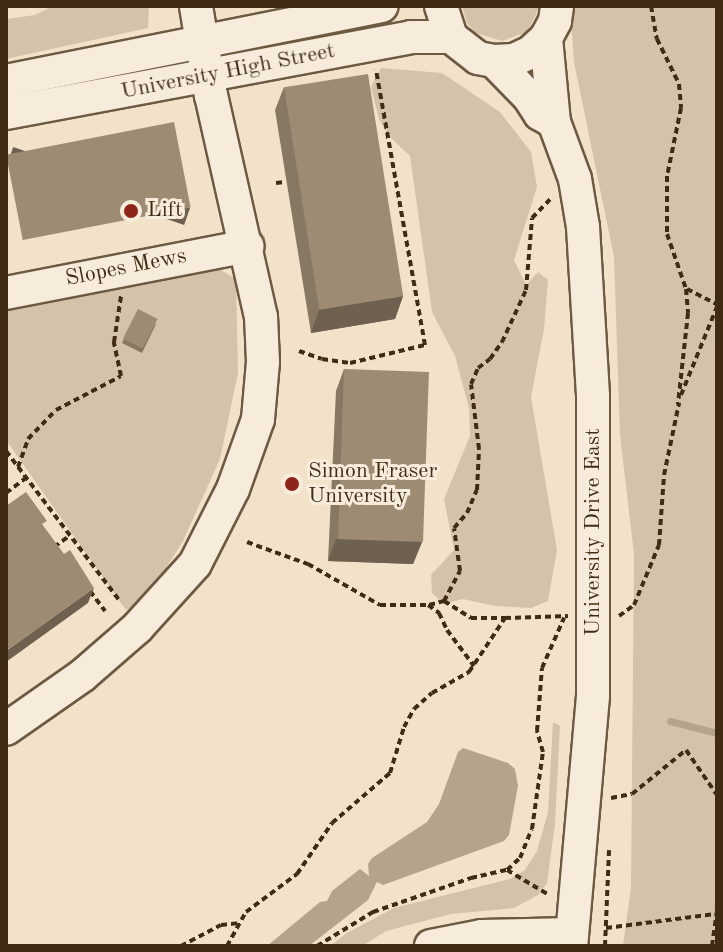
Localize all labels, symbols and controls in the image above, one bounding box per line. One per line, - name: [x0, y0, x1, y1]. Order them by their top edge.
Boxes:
- street label: University High Street: [119, 38, 337, 106]
- place label: Lift: [147, 198, 183, 224]
- marker: Lift: [122, 202, 140, 220]
- street label: Slopes Mews: [63, 243, 189, 293]
- street label: University Drive East: [581, 428, 607, 636]
- place label: Simon Fraser University: [308, 458, 437, 510]
- marker: Simon Fraser University: [283, 475, 301, 493]

